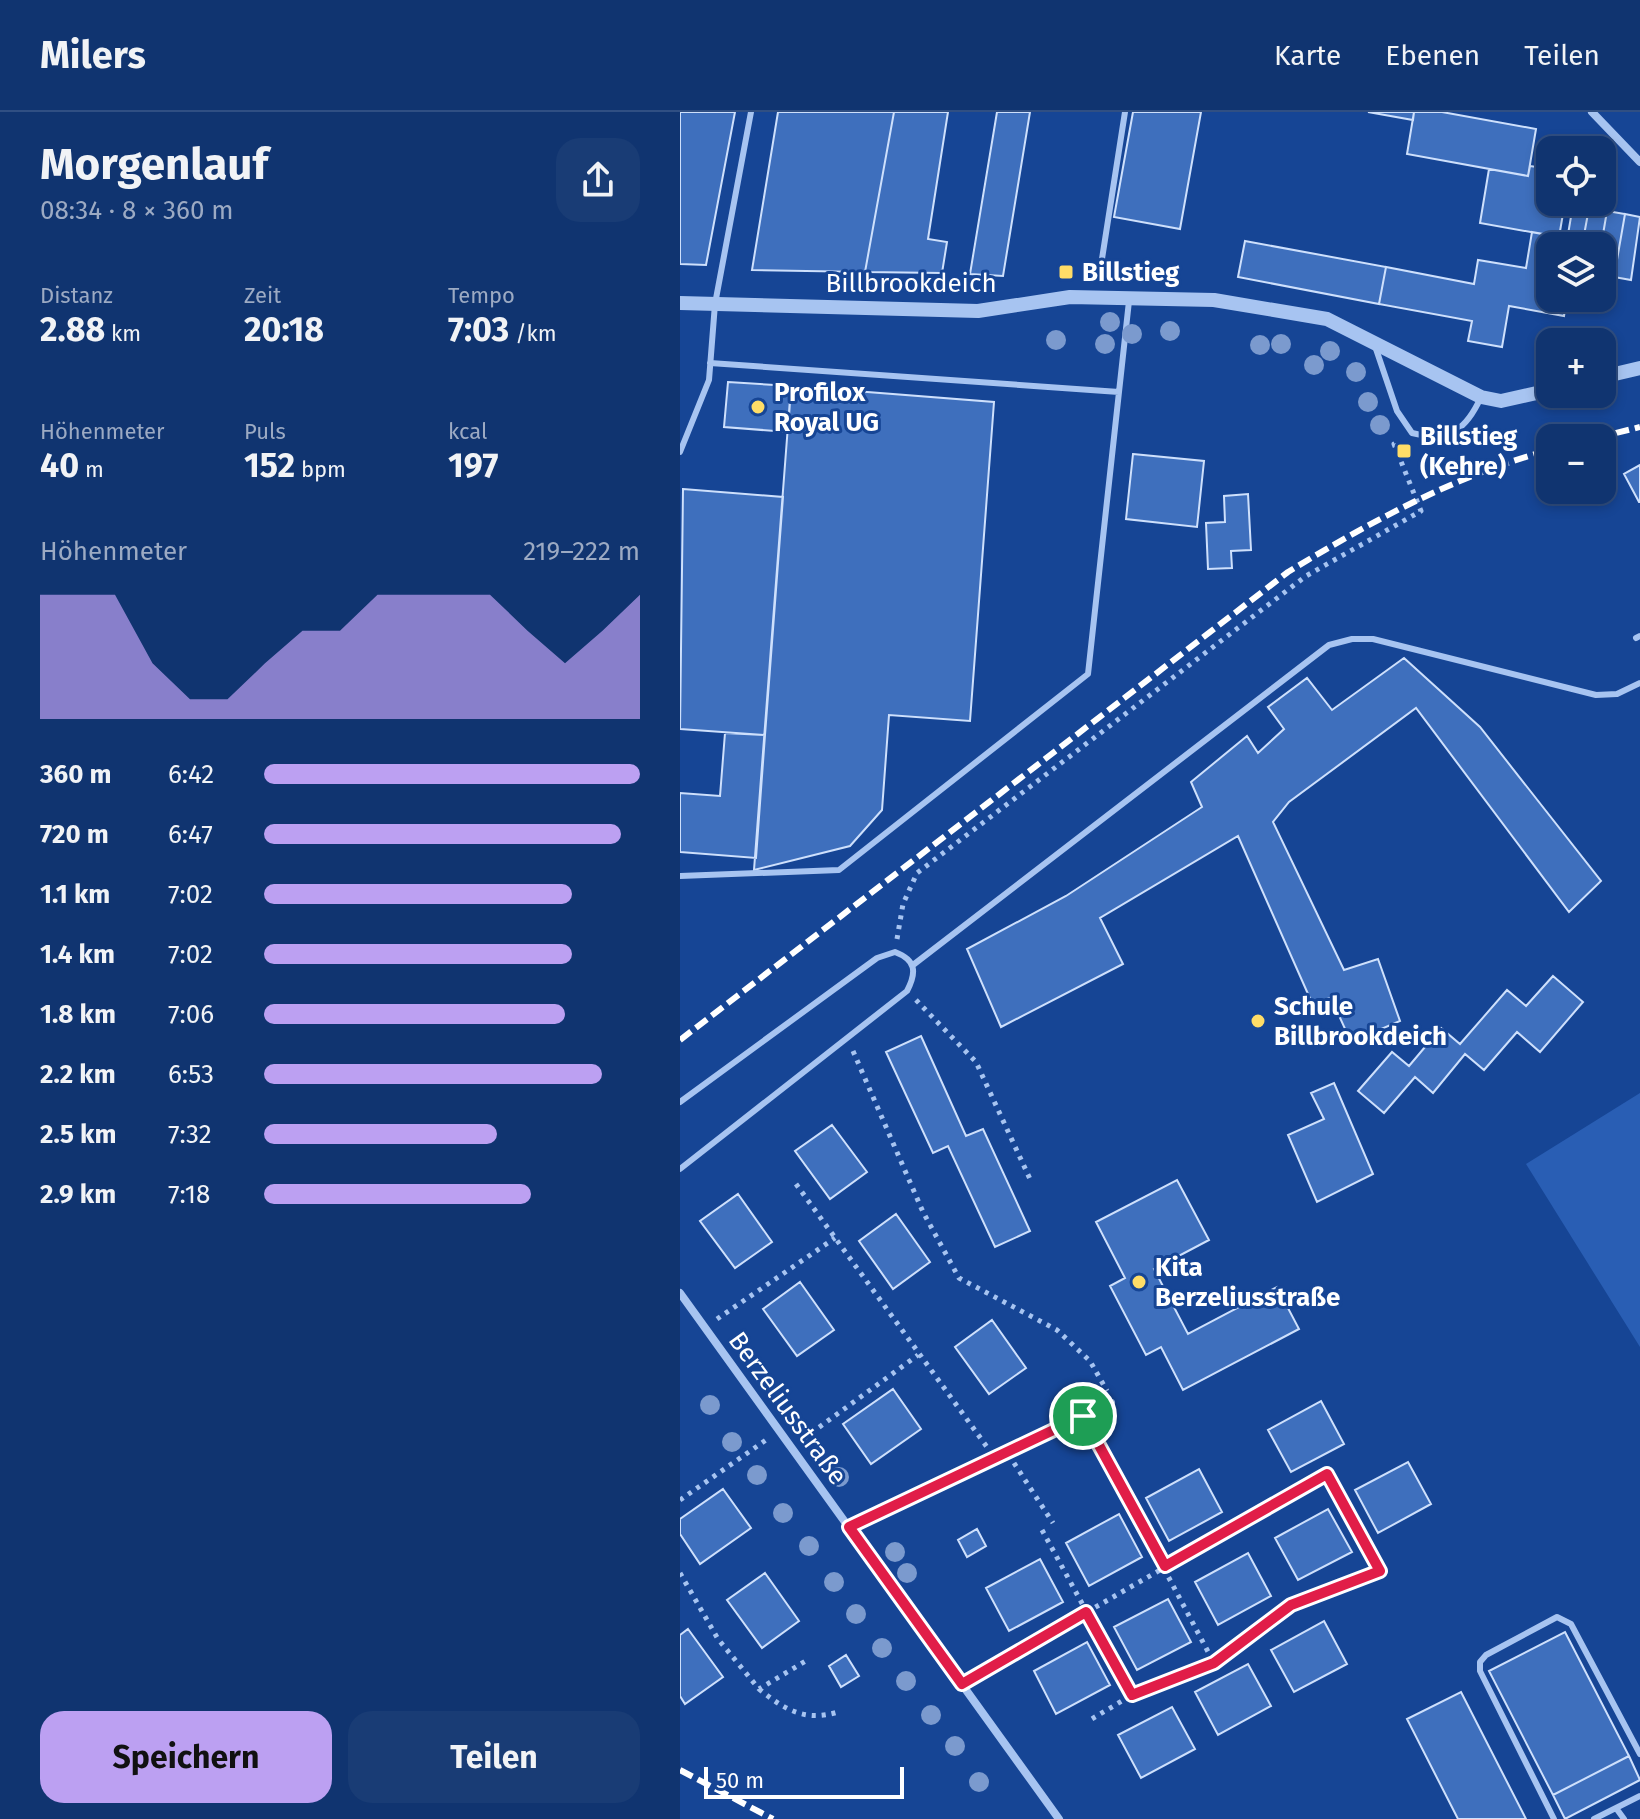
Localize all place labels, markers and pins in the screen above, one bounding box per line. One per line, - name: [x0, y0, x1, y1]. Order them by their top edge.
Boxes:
- place label: Billstieg: [1082, 257, 1180, 288]
- marker: Billstieg: [1057, 263, 1075, 281]
- place label: Profilox Royal UG: [774, 377, 879, 438]
- marker: Profilox Royal UG: [749, 398, 767, 416]
- place label: Billstieg (Kehre): [1420, 421, 1518, 482]
- marker: Billstieg (Kehre): [1395, 442, 1413, 460]
- place label: Schule Billbrookdeich: [1274, 991, 1447, 1052]
- marker: Schule Billbrookdeich: [1249, 1012, 1267, 1030]
- place label: Kita Berzeliusstraße: [1155, 1252, 1340, 1313]
- marker: Kita Berzeliusstraße: [1130, 1273, 1148, 1291]
- pin: [1049, 1382, 1117, 1450]

